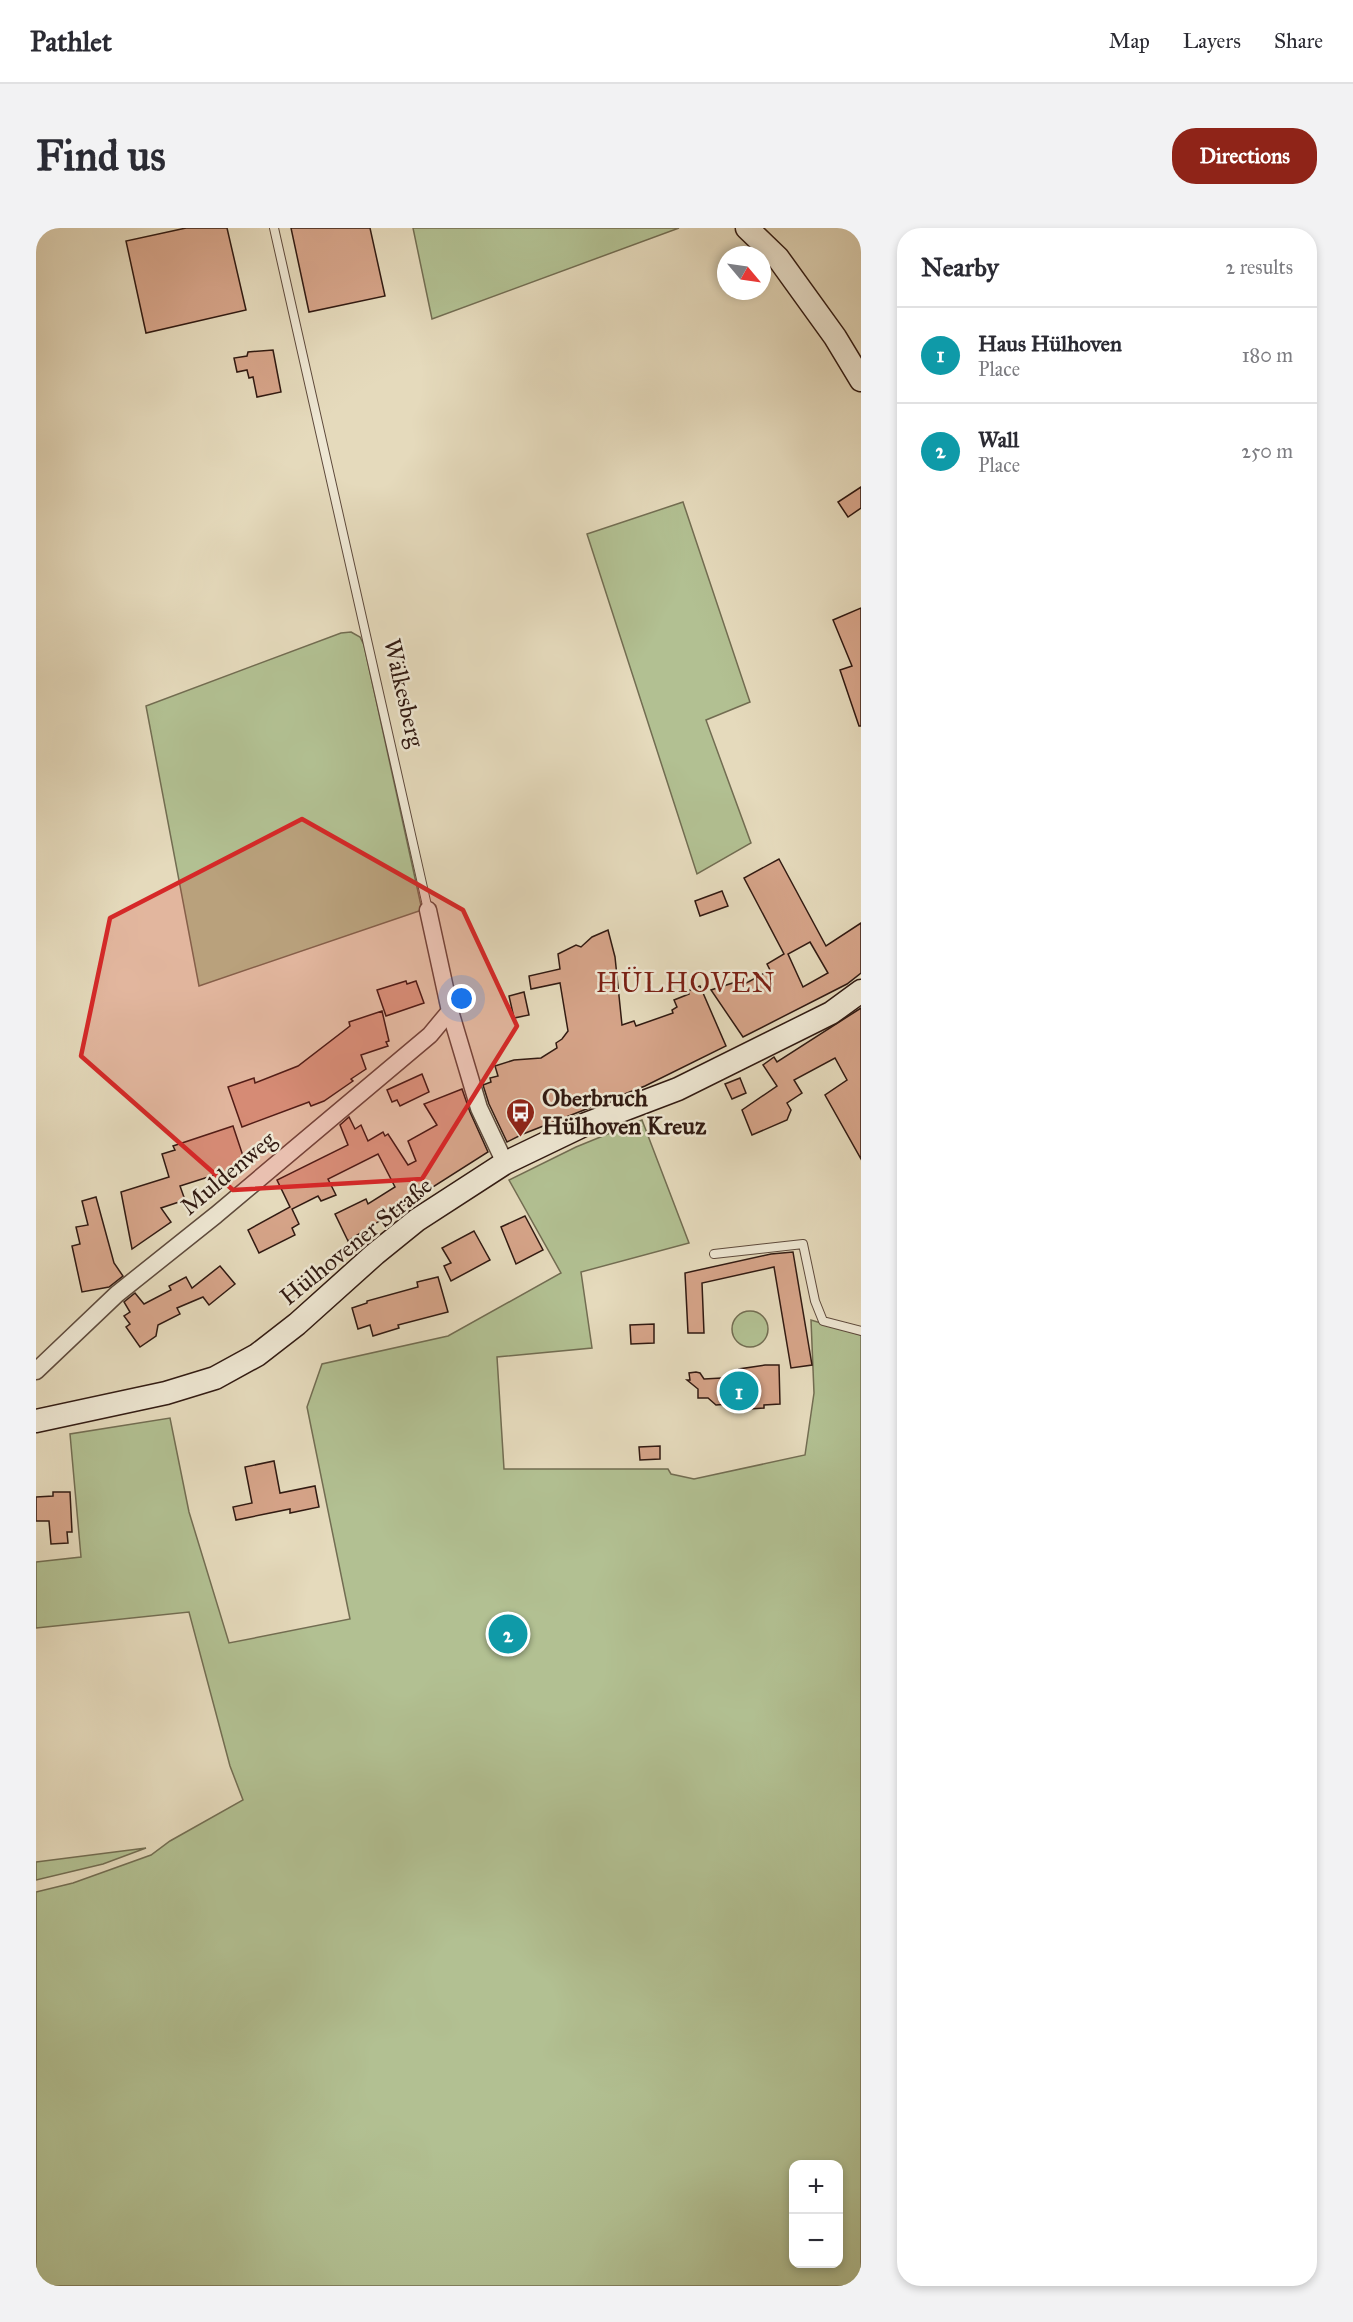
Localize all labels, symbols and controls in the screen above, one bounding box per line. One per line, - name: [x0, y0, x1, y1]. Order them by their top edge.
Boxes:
- text: Pathlet: [30, 24, 112, 59]
- text: Map: [1109, 28, 1150, 54]
- text: Layers: [1183, 28, 1241, 54]
- text: Share: [1274, 28, 1323, 54]
- button: Directions: [1172, 128, 1317, 184]
- text: Find us: [36, 130, 166, 182]
- north arrow: [717, 246, 771, 300]
- text: Nearby: [921, 251, 999, 283]
- text: 2 results: [1225, 255, 1293, 279]
- text: Haus Hülhoven: [978, 330, 1122, 357]
- text: 1: [937, 343, 944, 367]
- text: 180 m: [1242, 343, 1293, 367]
- text: Place: [978, 357, 1020, 381]
- text: Wall: [978, 426, 1019, 453]
- text: 2: [936, 439, 945, 463]
- text: 250 m: [1241, 439, 1293, 463]
- text: Place: [978, 453, 1020, 477]
- street label: Wälkesberg: [377, 636, 431, 751]
- district label: HÜLHOVEN: [596, 966, 776, 999]
- your location: [447, 984, 476, 1013]
- place label: Oberbruch Hülhoven Kreuz: [542, 1083, 707, 1141]
- bus stop icon: Oberbruch Hülhoven Kreuz: [505, 1096, 537, 1138]
- street label: Muldenweg: [174, 1124, 282, 1222]
- street label: Hülhovener Straße: [274, 1170, 438, 1312]
- pin: 1: [720, 1368, 758, 1414]
- pin: 2: [488, 1612, 528, 1656]
- map controls: [789, 2160, 843, 2268]
- button: +: [789, 2160, 843, 2214]
- button: −: [789, 2214, 843, 2268]

